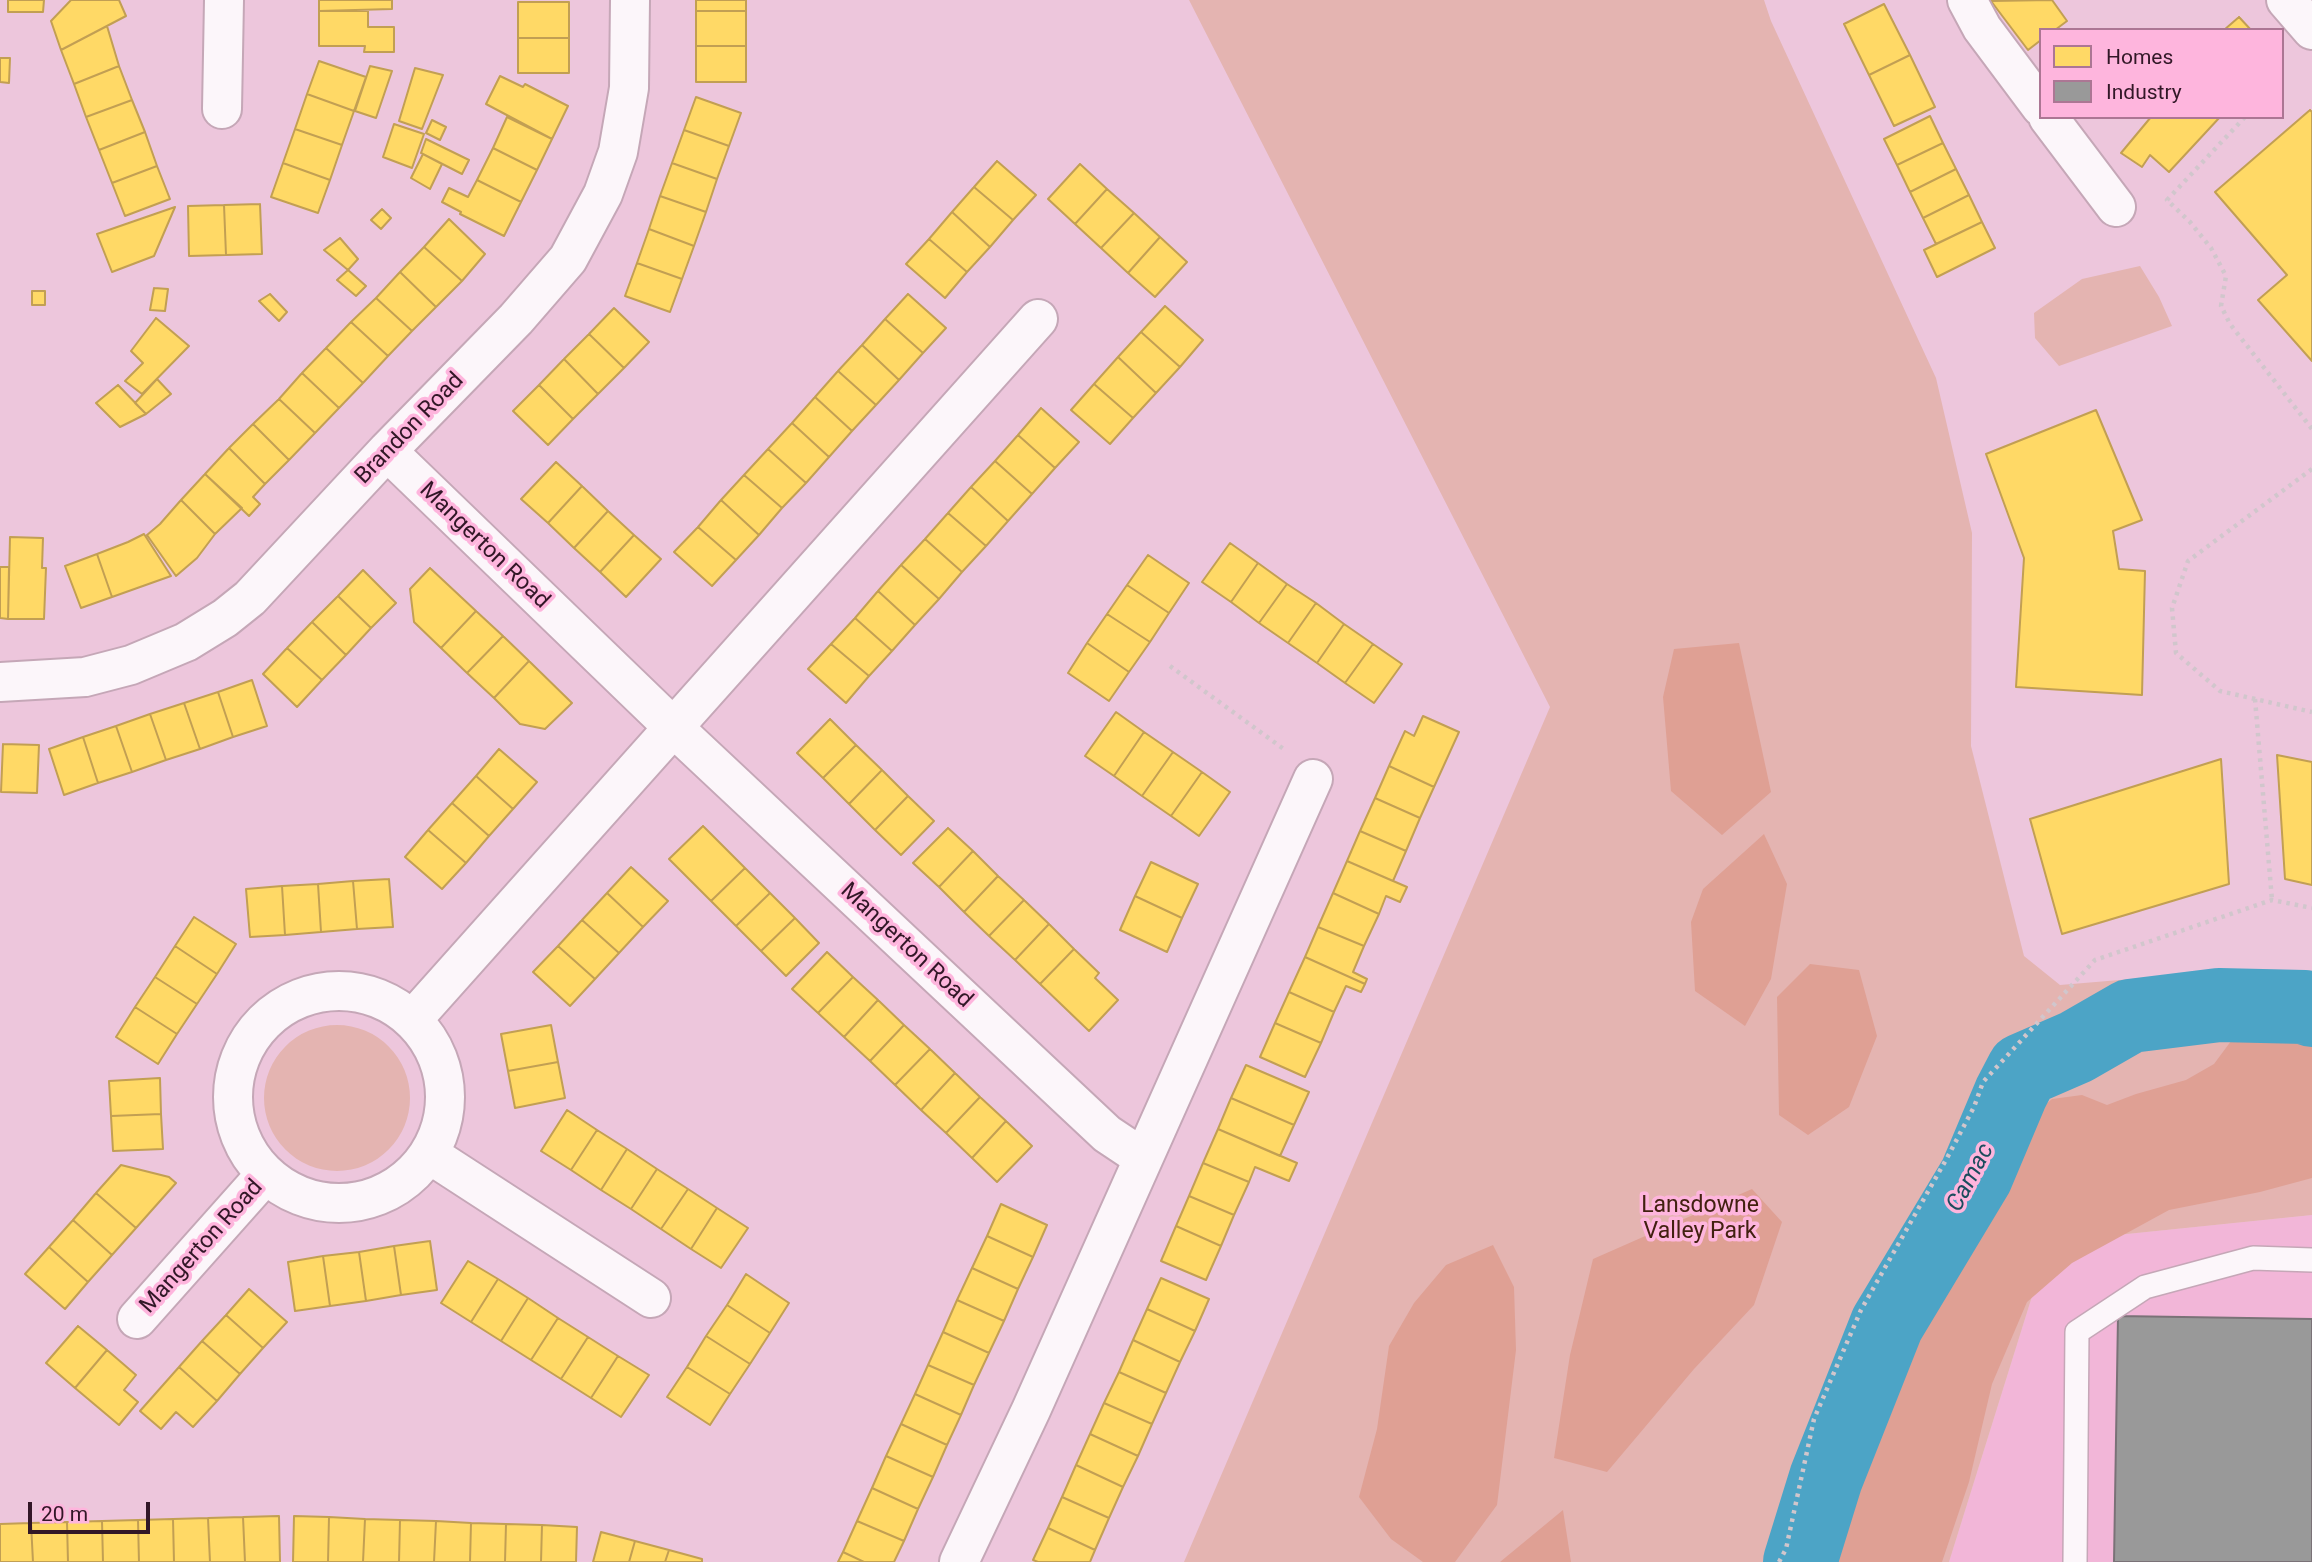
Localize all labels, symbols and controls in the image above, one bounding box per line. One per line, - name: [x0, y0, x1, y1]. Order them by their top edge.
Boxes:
- legend: [2039, 28, 2284, 119]
- text: Homes: [2106, 45, 2173, 69]
- text: Industry: [2106, 80, 2182, 104]
- street label: Brandon Road: [350, 368, 470, 490]
- street label: Mangerton Road: [413, 477, 555, 615]
- street label: Mangerton Road: [834, 878, 978, 1014]
- water label: Camac: [1941, 1139, 2001, 1217]
- street label: Mangerton Road: [135, 1174, 269, 1320]
- park label: Lansdowne Valley Park: [1641, 1192, 1759, 1246]
- scale bar: [32, 1488, 154, 1532]
- text: 20 m: [41, 1502, 88, 1526]

